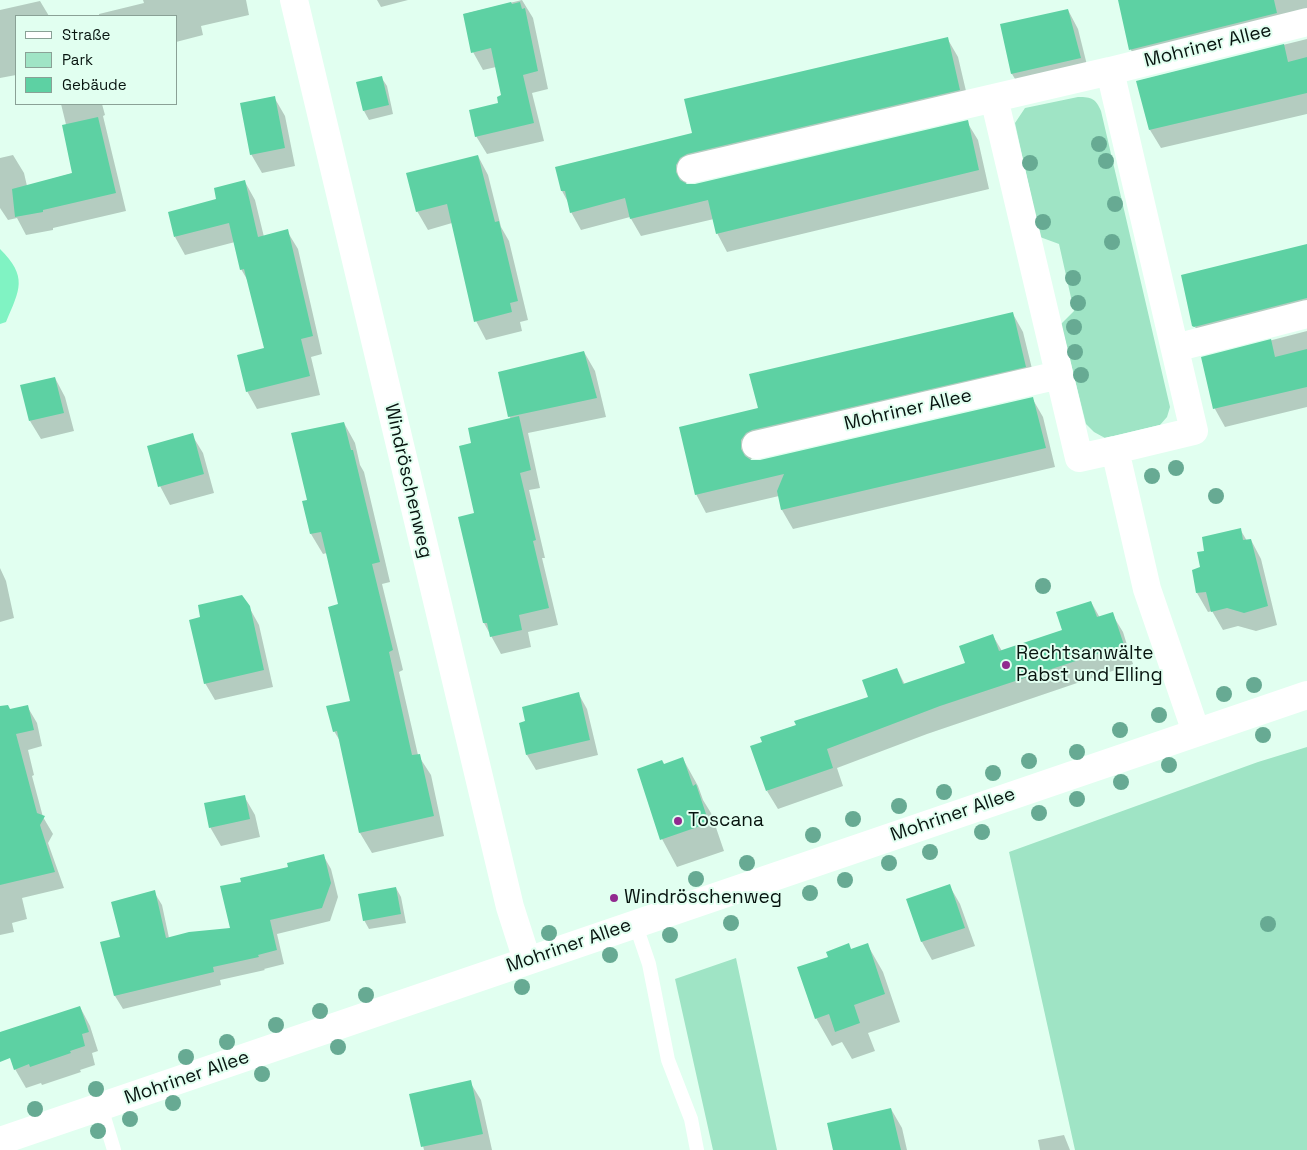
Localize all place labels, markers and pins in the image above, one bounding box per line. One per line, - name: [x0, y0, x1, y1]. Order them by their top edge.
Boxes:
- place label: Rechtsanwälte Pabst und Elling: [1016, 643, 1163, 687]
- marker: Rechtsanwälte Pabst und Elling: [1000, 659, 1012, 671]
- place label: Toscana: [688, 810, 764, 832]
- marker: Toscana: [672, 815, 684, 827]
- place label: Windröschenweg: [624, 887, 782, 909]
- marker: Windröschenweg: [608, 892, 620, 904]

